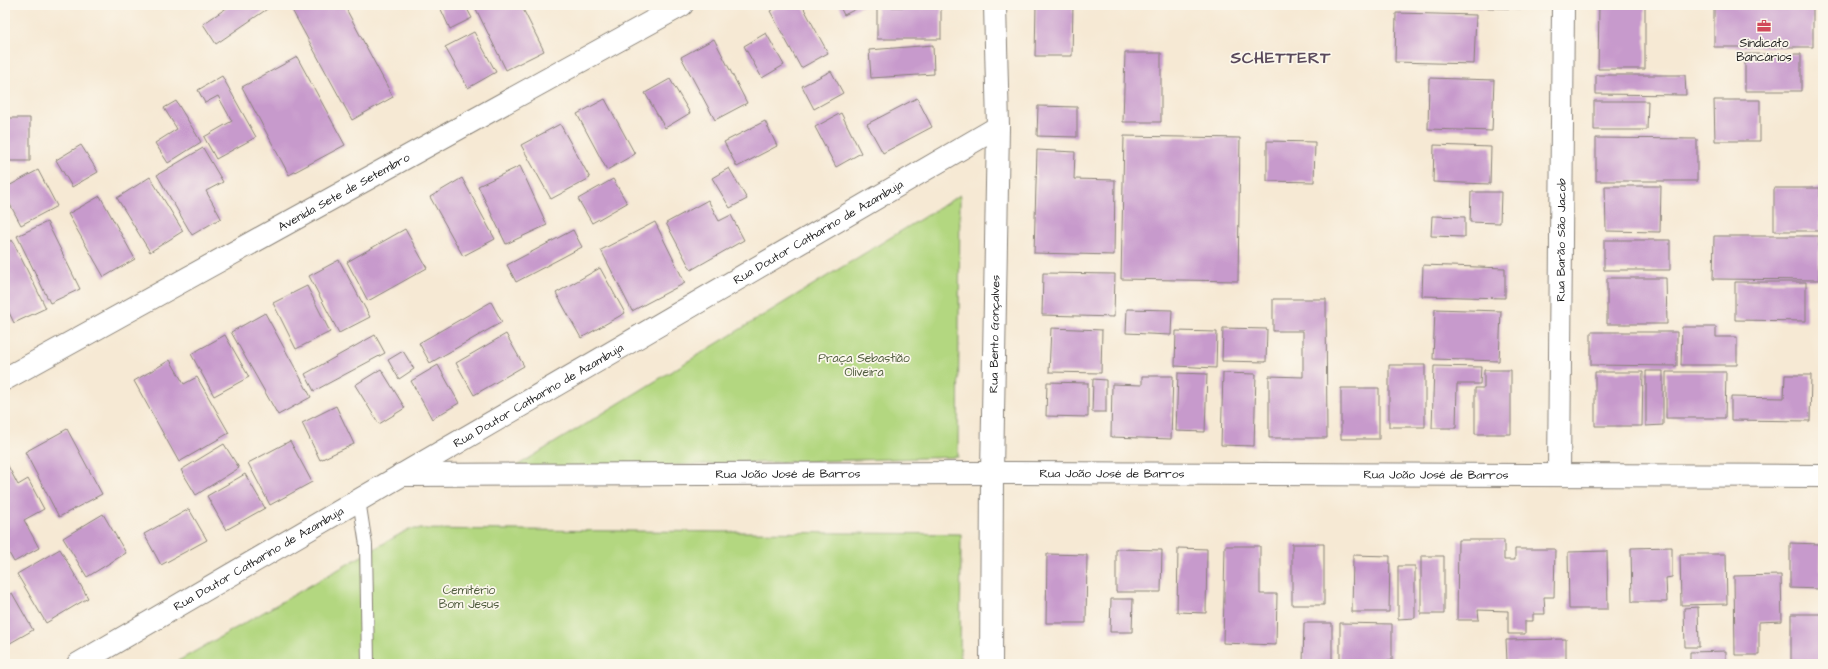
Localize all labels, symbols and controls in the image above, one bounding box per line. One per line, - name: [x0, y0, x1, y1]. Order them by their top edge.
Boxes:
- office icon: Sindicato Bancários: [1756, 18, 1772, 34]
- place label: Sindicato Bancários: [1736, 35, 1792, 66]
- district label: SCHETTERT: [1230, 47, 1331, 69]
- street label: Avenida Sete de Setembro: [275, 148, 413, 235]
- street label: Rua Doutor Catharino de Azambuja: [730, 176, 906, 288]
- street label: Rua Barão São Jacob: [1552, 178, 1570, 302]
- street label: Rua Bento Gonçalves: [985, 275, 1004, 393]
- street label: Rua Doutor Catharino de Azambuja: [450, 339, 627, 452]
- park label: Praça Sebastião Oliveira: [818, 350, 910, 381]
- street label: Rua João José de Barros: [715, 465, 861, 482]
- street label: Rua João José de Barros: [1039, 465, 1185, 482]
- street label: Rua João José de Barros: [1363, 466, 1509, 483]
- street label: Rua Doutor Catharino de Azambuja: [170, 502, 347, 615]
- park label: Cemitério Bom Jesus: [439, 582, 499, 613]

